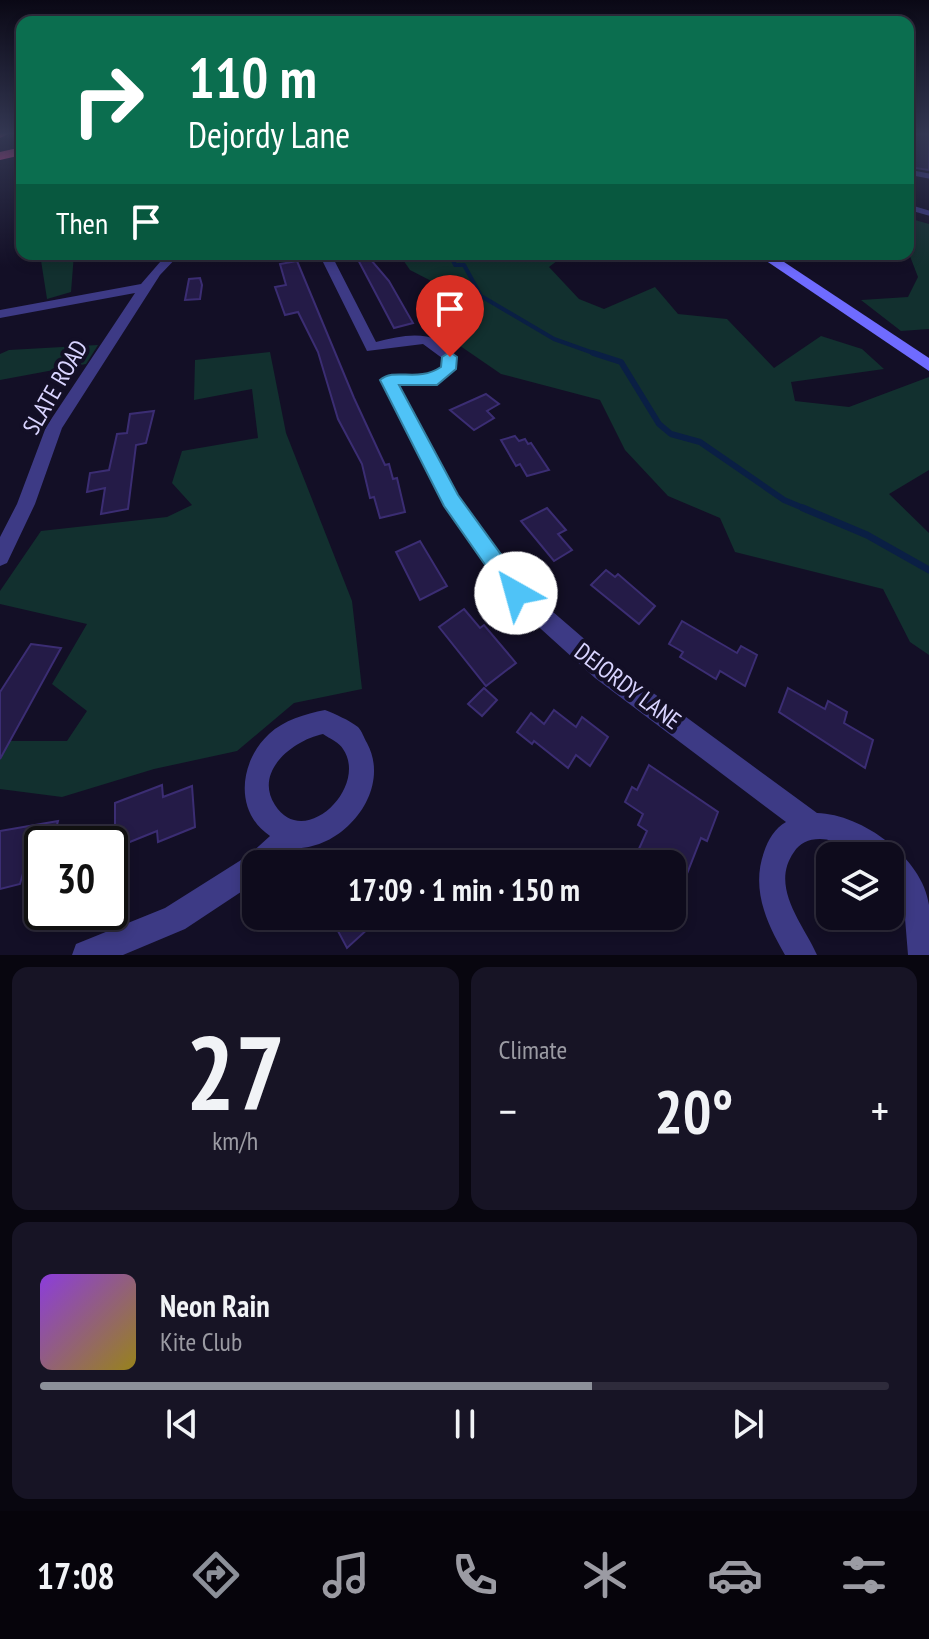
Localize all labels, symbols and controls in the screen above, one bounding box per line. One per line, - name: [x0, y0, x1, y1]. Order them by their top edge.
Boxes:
- text: 110 m: [188, 41, 317, 113]
- icon: right: [56, 48, 160, 152]
- text: Dejordy Lane: [188, 111, 350, 158]
- icon: arrive: [124, 200, 168, 244]
- text: Then: [56, 203, 108, 242]
- pin: [416, 275, 484, 357]
- icon: arrive: [428, 287, 472, 331]
- street label: SLATE ROAD: [16, 334, 94, 440]
- position arrow: [474, 551, 558, 635]
- street label: DEJORDY LANE: [569, 636, 687, 736]
- speed limit sign: 30: [24, 826, 128, 930]
- map controls: [816, 842, 904, 930]
- button: layers: [816, 842, 904, 930]
- text: 17:09 · 1 min · 150 m: [348, 870, 580, 909]
- text: 27: [186, 1004, 285, 1139]
- text: Climate: [499, 1033, 567, 1066]
- text: 20°: [654, 1072, 733, 1150]
- text: −: [499, 1082, 517, 1139]
- text: +: [871, 1082, 889, 1139]
- text: km/h: [212, 1124, 258, 1157]
- text: Neon Rain: [160, 1286, 270, 1325]
- text: Kite Club: [160, 1325, 242, 1358]
- icon: previous: [160, 1402, 204, 1446]
- icon: pause: [443, 1402, 487, 1446]
- icon: next: [726, 1402, 770, 1446]
- icon: directions: [188, 1547, 244, 1603]
- icon: music: [318, 1547, 374, 1603]
- icon: phone: [447, 1547, 503, 1603]
- icon: climate: [577, 1547, 633, 1603]
- icon: car: [707, 1547, 763, 1603]
- icon: filters: [836, 1547, 892, 1603]
- text: 17:08: [37, 1552, 115, 1599]

